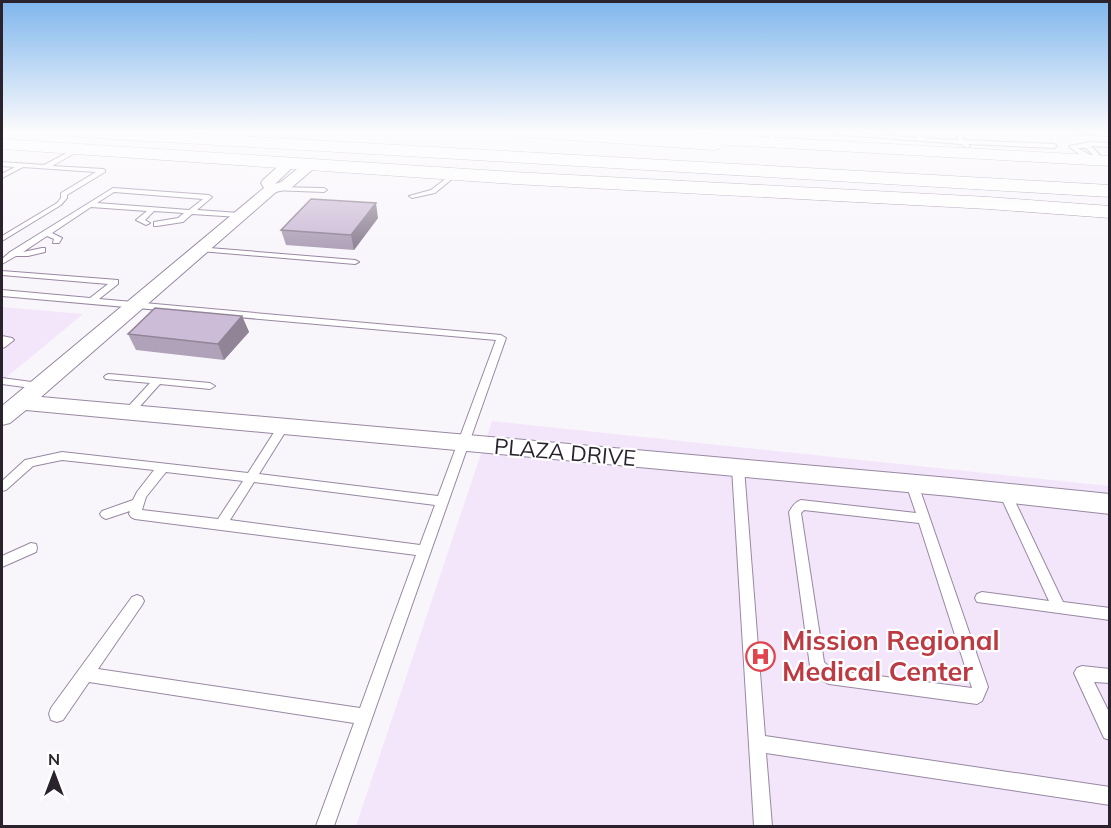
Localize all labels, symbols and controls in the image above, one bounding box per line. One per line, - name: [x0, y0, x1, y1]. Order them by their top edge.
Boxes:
- street label: PLAZA DRIVE: [493, 432, 637, 472]
- place label: Mission Regional Medical Center: [782, 623, 1000, 688]
- hospital icon: Mission Regional Medical Center: [745, 640, 777, 672]
- north arrow: [24, 744, 84, 804]
- text: N: [48, 749, 60, 769]

